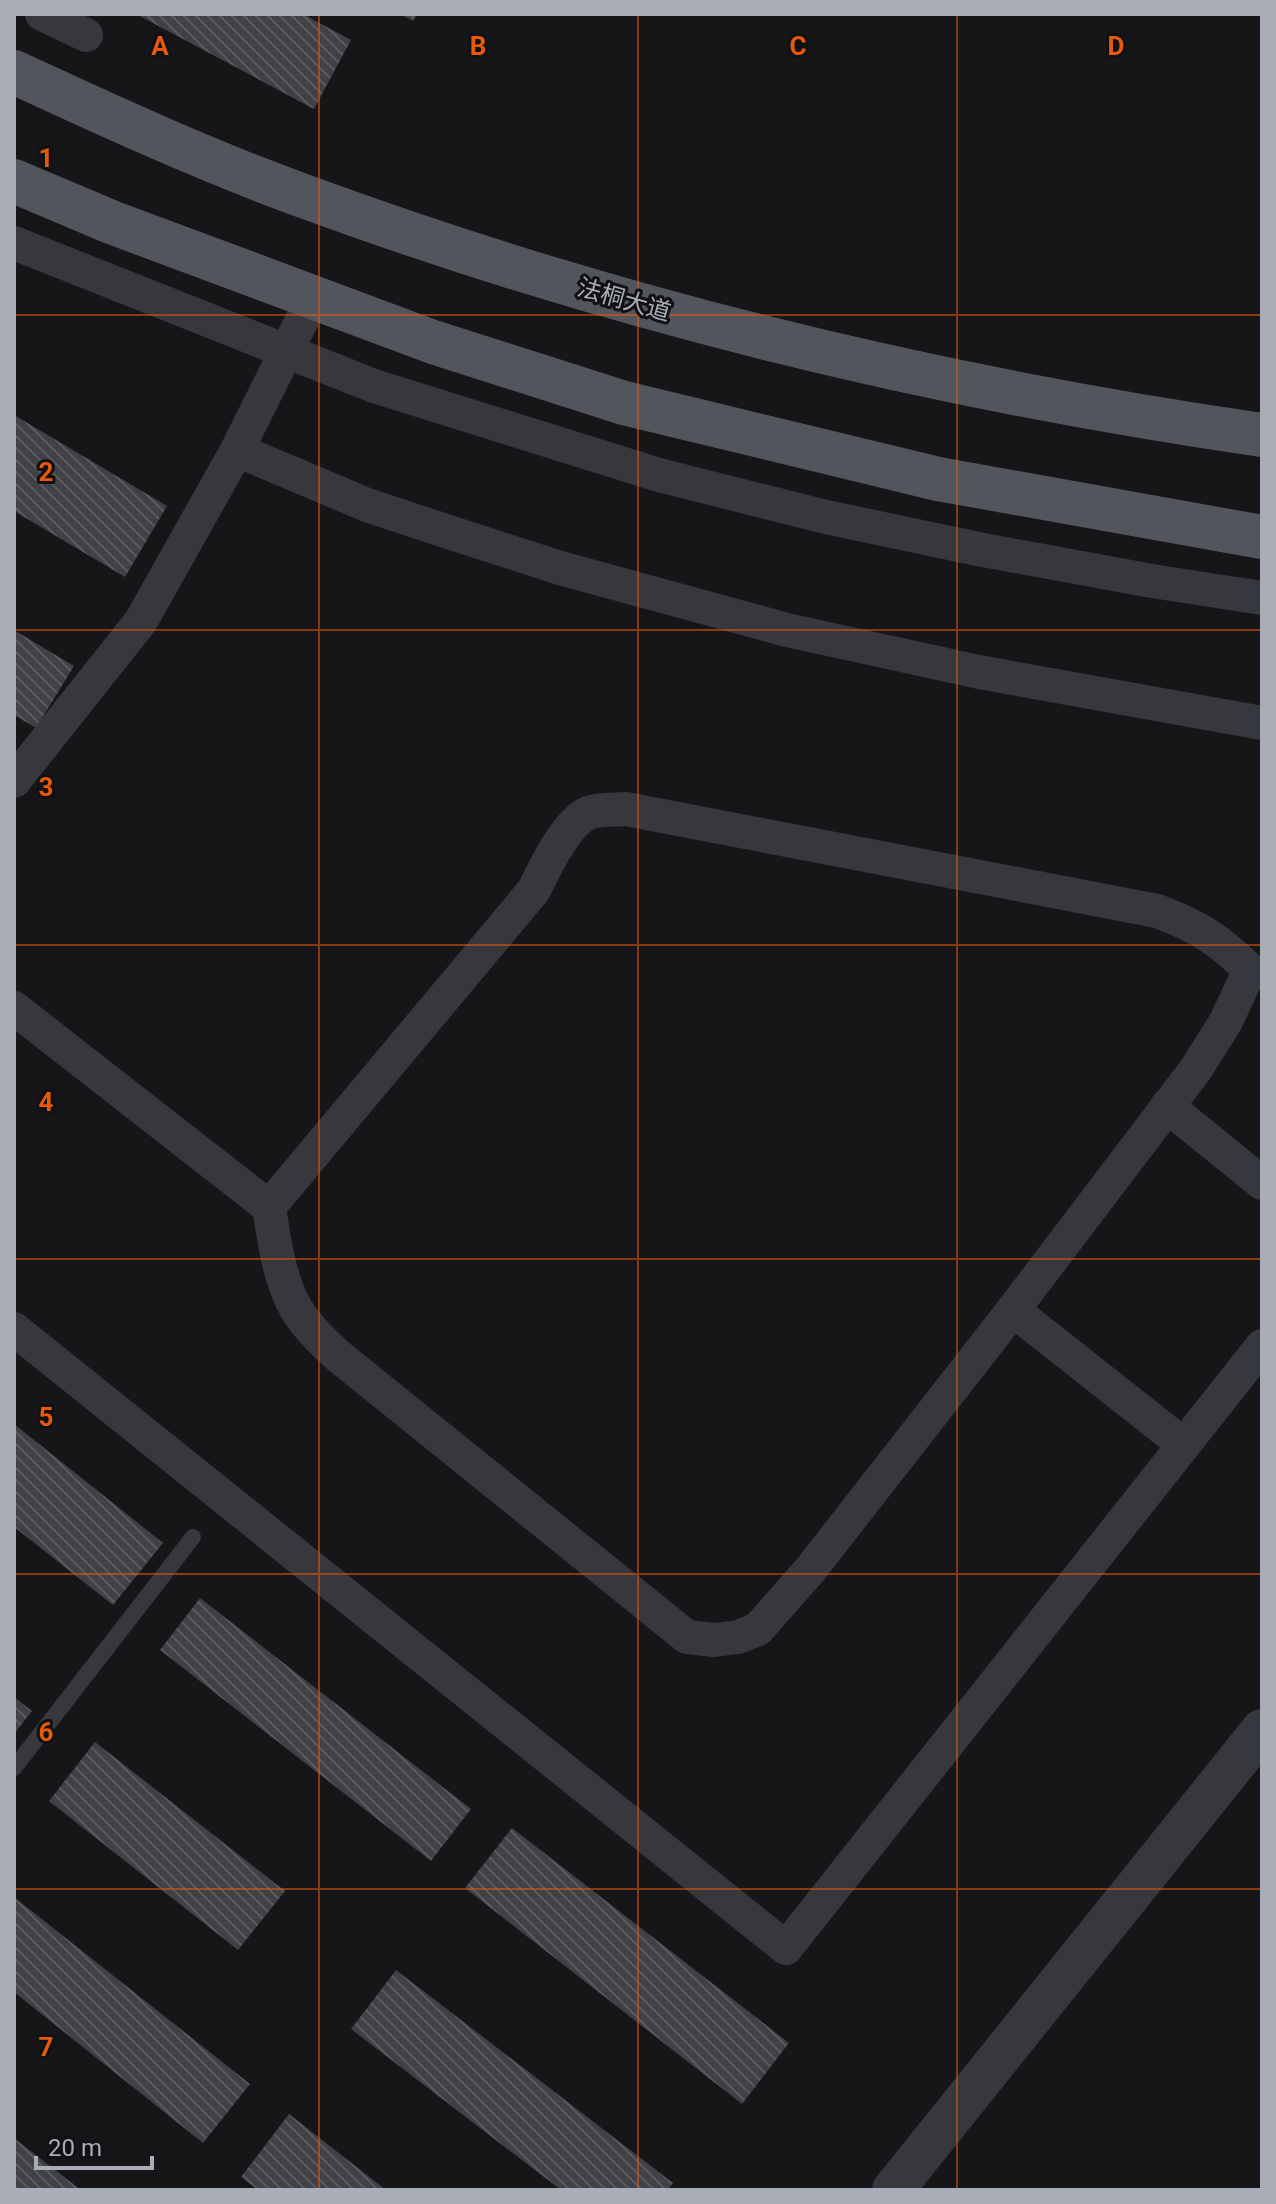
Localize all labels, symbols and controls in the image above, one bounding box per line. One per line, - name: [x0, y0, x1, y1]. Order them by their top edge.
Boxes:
- text: A: [151, 31, 169, 61]
- text: B: [470, 31, 486, 61]
- text: C: [789, 31, 807, 61]
- text: D: [1108, 31, 1124, 61]
- text: 1: [39, 143, 53, 173]
- street label: 法桐大道: [574, 273, 674, 327]
- text: 2: [39, 457, 53, 487]
- text: 3: [39, 772, 53, 802]
- text: 4: [39, 1087, 54, 1117]
- text: 5: [39, 1402, 53, 1432]
- text: 6: [39, 1717, 54, 1747]
- text: 7: [39, 2032, 53, 2062]
- scale bar: [36, 2120, 152, 2170]
- text: 20 m: [48, 2134, 102, 2162]

